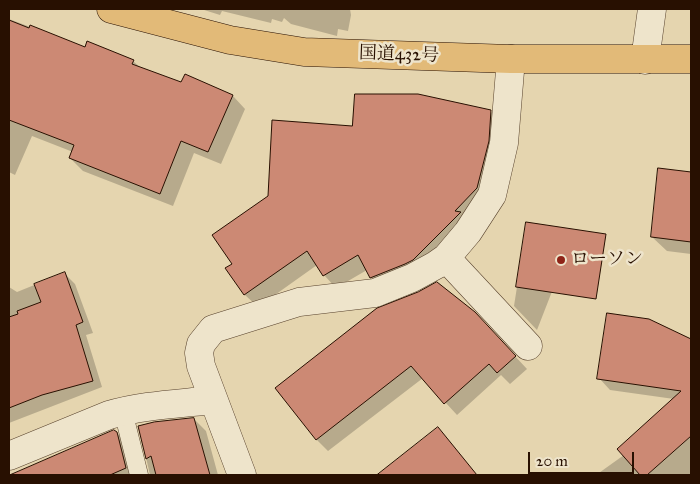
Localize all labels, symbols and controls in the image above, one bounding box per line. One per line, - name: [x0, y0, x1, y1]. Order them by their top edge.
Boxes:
- street label: 国道432号: [359, 43, 439, 67]
- place label: ローソン: [571, 249, 643, 271]
- marker: ローソン: [555, 254, 567, 266]
- scale bar: [530, 442, 636, 474]
- text: 20 m: [536, 452, 568, 470]

